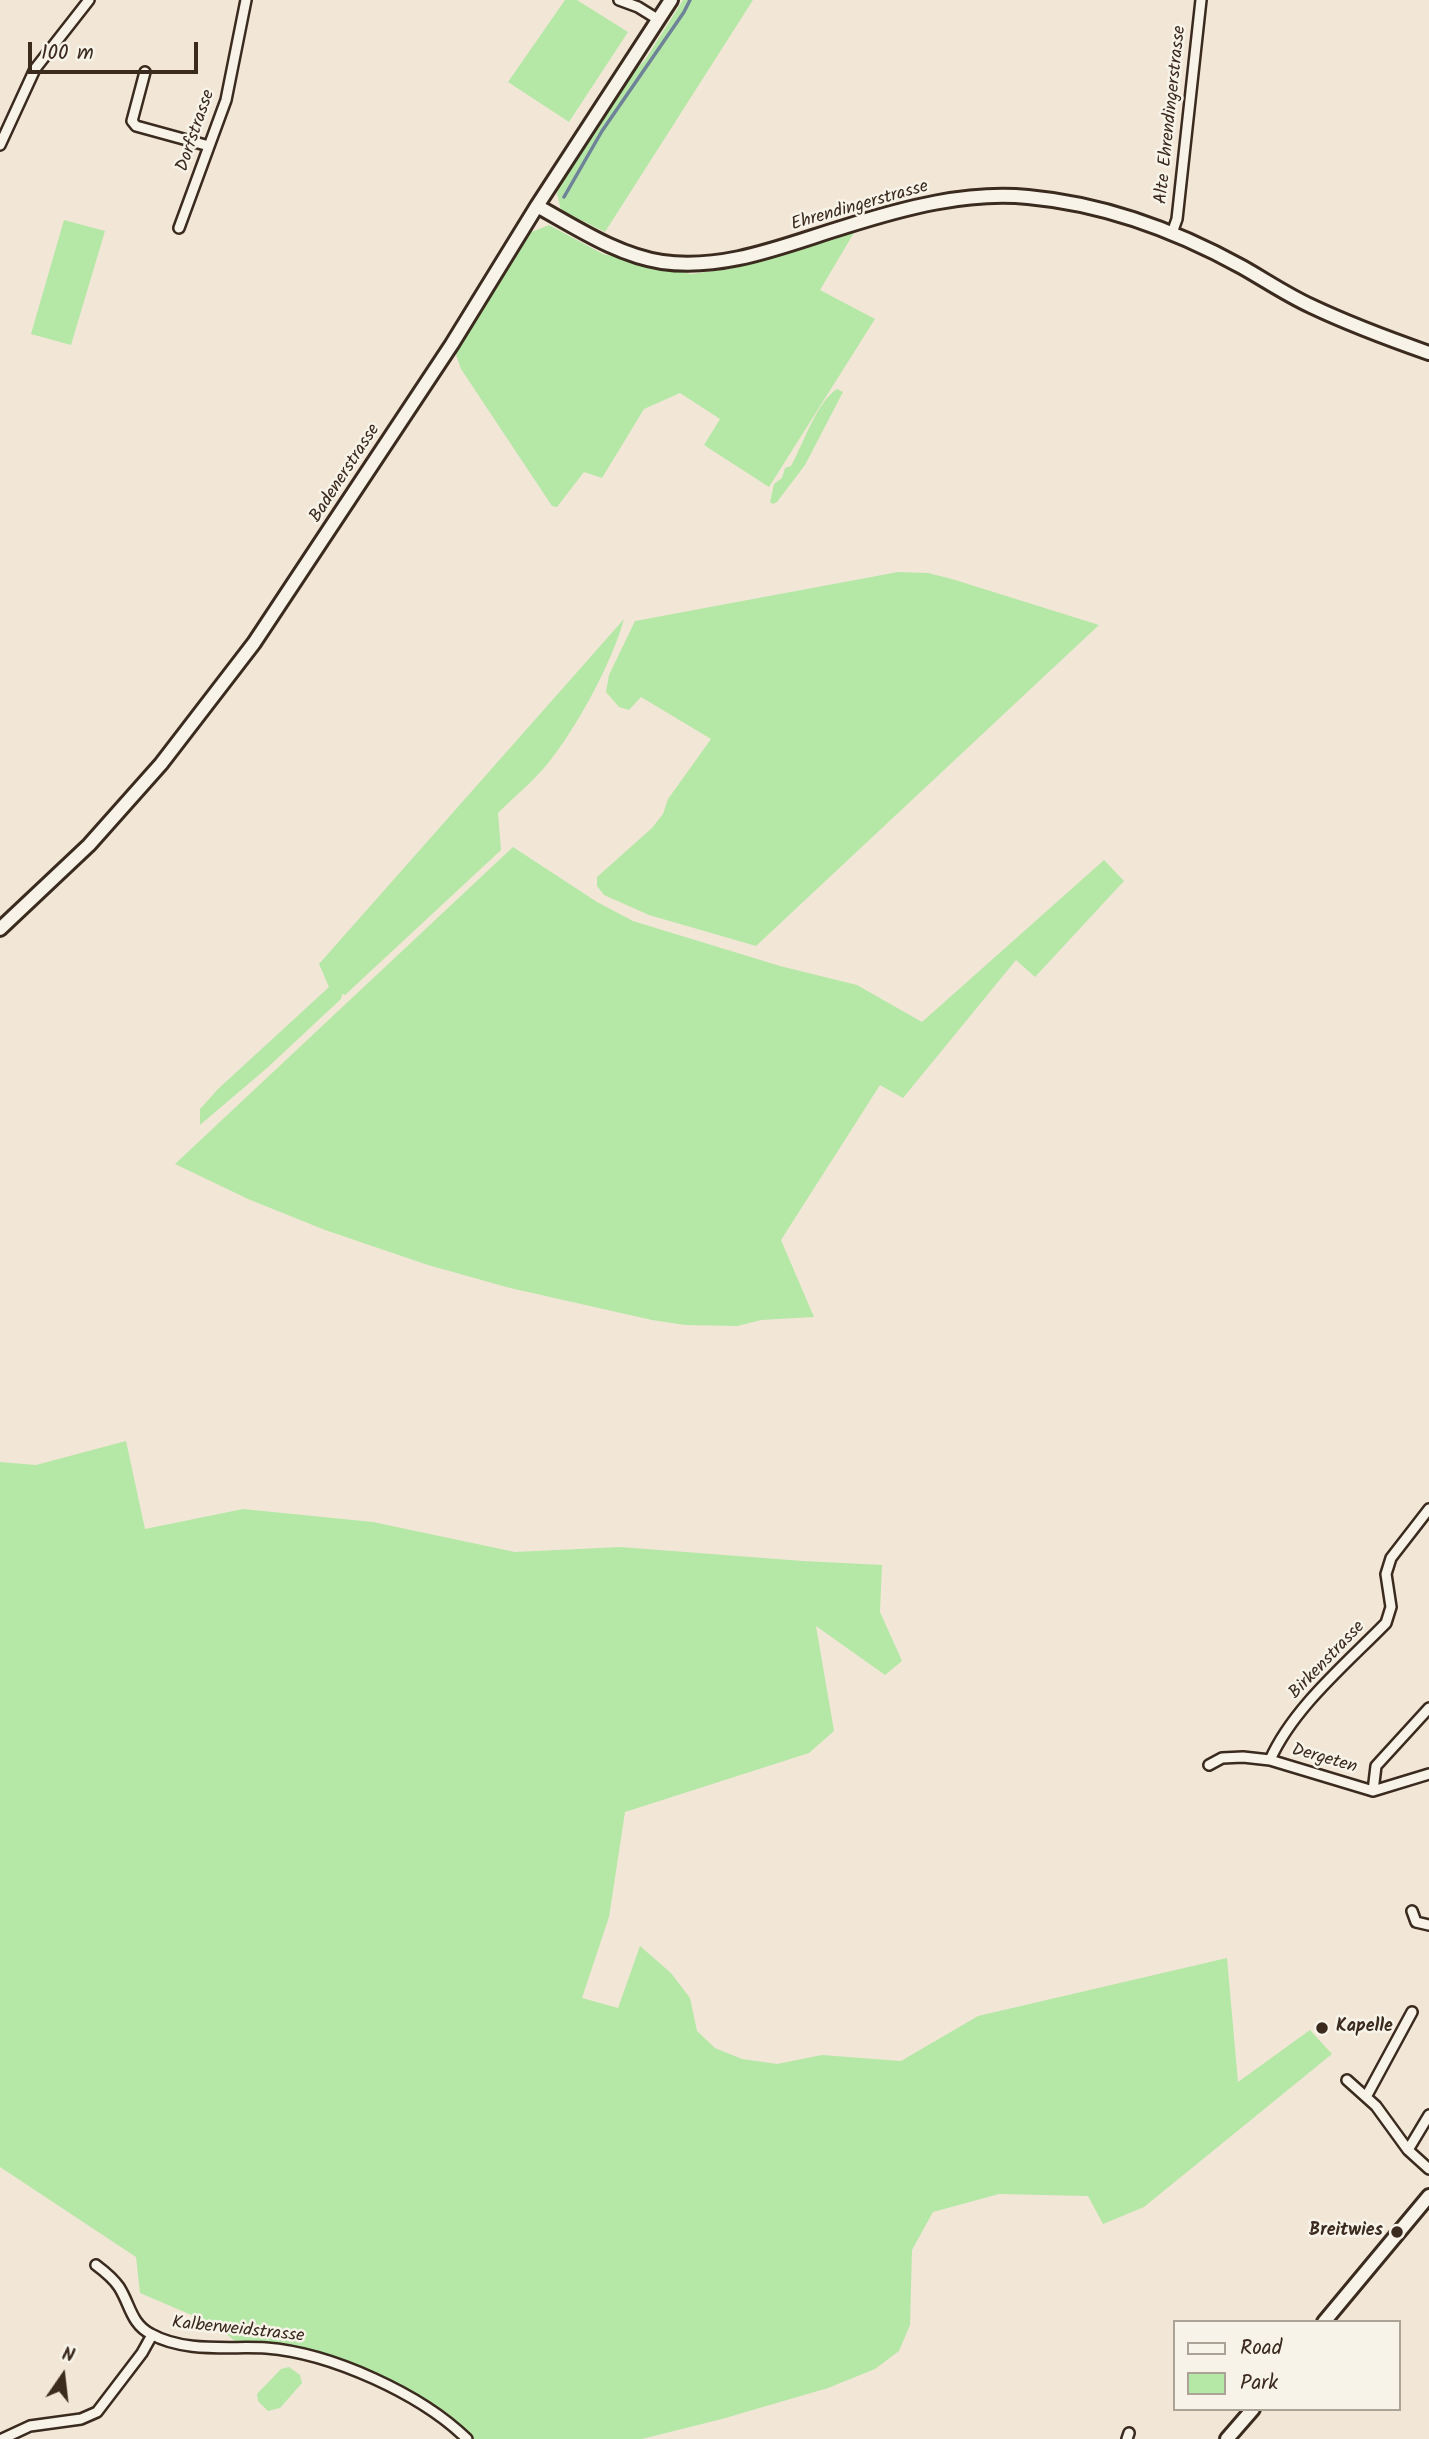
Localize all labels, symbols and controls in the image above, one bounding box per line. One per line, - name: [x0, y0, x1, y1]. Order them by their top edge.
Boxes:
- street label: Alte Ehrendingerstrasse: [1152, 25, 1192, 205]
- scale bar: [32, 28, 201, 72]
- text: 100 m: [41, 37, 94, 70]
- street label: Dorfstrasse: [173, 87, 221, 175]
- street label: Ehrendingerstrasse: [789, 177, 931, 237]
- street label: Badenerstrasse: [306, 421, 386, 527]
- street label: Birkenstrasse: [1285, 1617, 1371, 1705]
- street label: Dergeten: [1289, 1740, 1359, 1780]
- place label: Kapelle: [1336, 2017, 1393, 2039]
- marker: Kapelle: [1314, 2020, 1330, 2036]
- place label: Breitwies: [1309, 2221, 1383, 2243]
- marker: Breitwies: [1389, 2224, 1405, 2240]
- street label: Kalberweidstrasse: [171, 2313, 305, 2349]
- legend: [1174, 2320, 1401, 2411]
- text: Road: [1240, 2332, 1282, 2365]
- text: N: [59, 2340, 78, 2372]
- north arrow: [28, 2341, 98, 2411]
- text: Park: [1240, 2367, 1278, 2400]

